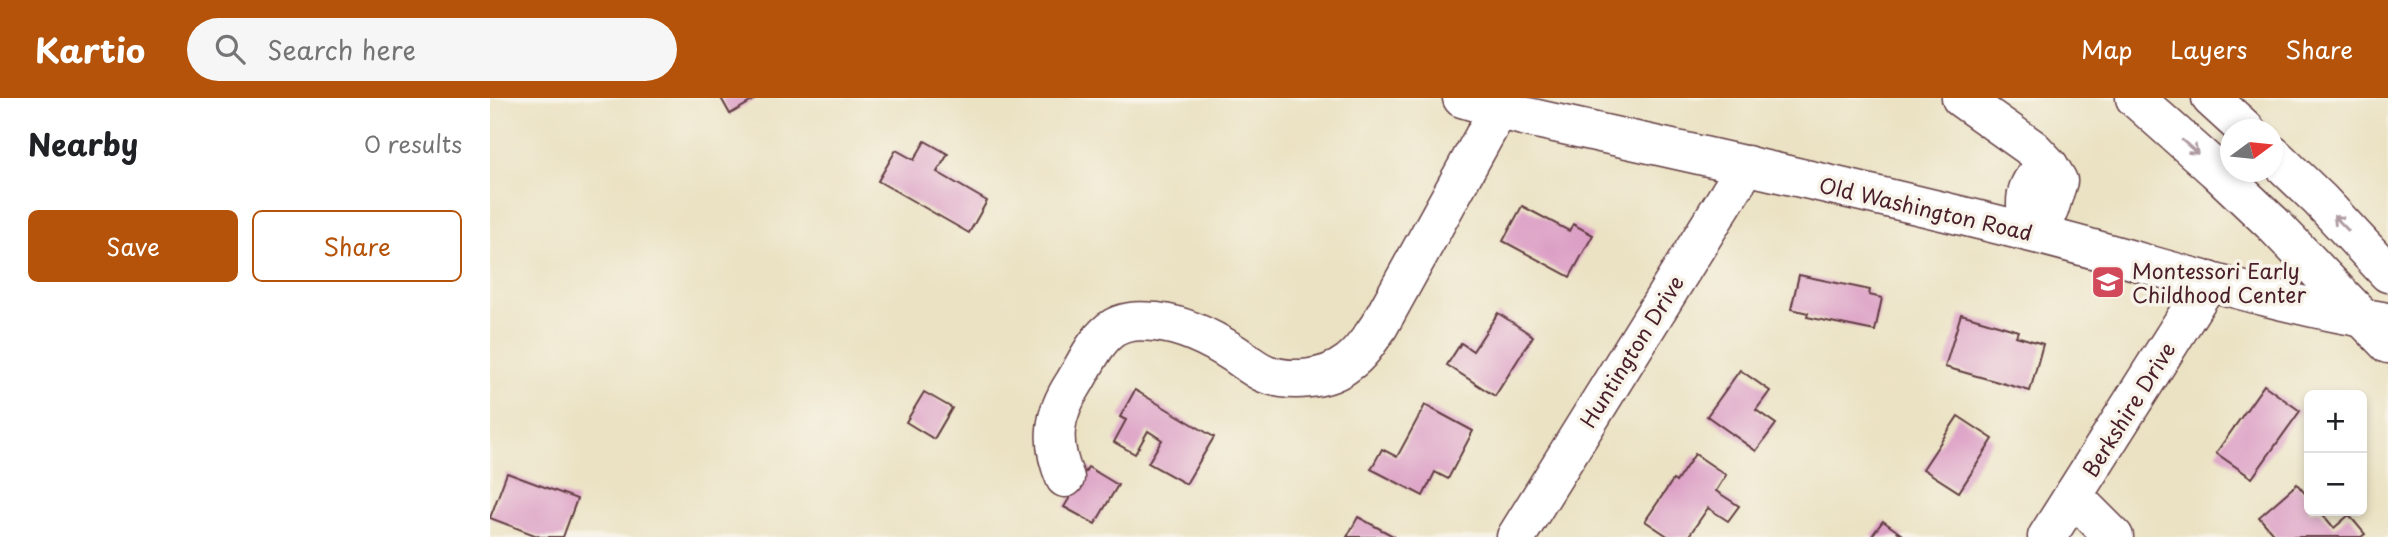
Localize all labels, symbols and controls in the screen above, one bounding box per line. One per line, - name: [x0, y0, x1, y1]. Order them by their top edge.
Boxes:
- search box: [187, 18, 677, 81]
- text: Kartio: [35, 24, 145, 74]
- icon: search: [211, 30, 249, 68]
- text: Search here: [267, 30, 416, 69]
- text: Map: [2081, 31, 2132, 67]
- text: Layers: [2170, 31, 2247, 67]
- text: Share: [2285, 31, 2353, 67]
- north arrow: [2220, 119, 2283, 182]
- text: Nearby: [28, 121, 138, 166]
- text: 0 results: [364, 126, 462, 161]
- one-way arrow: [2181, 138, 2198, 155]
- street label: Old Washington Road: [1816, 168, 2036, 248]
- button: Save: [28, 210, 238, 282]
- button: Share: [252, 210, 462, 282]
- one-way arrow: [2333, 214, 2349, 232]
- place label: Montessori Early Childhood Center: [2132, 254, 2306, 310]
- school or university icon: Montessori Early Childhood Center: [2089, 263, 2127, 301]
- street label: Huntington Drive: [1571, 269, 1691, 433]
- street label: Berkshire Drive: [2074, 335, 2182, 483]
- map controls: [2304, 390, 2367, 516]
- button: +: [2304, 390, 2367, 453]
- button: −: [2304, 453, 2367, 516]

